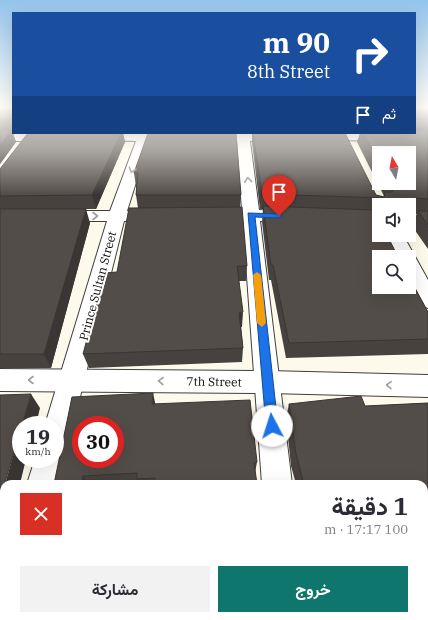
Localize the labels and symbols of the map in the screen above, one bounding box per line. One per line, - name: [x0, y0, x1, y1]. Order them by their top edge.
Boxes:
- north arrow: [372, 146, 416, 190]
- one-way arrow: [129, 166, 137, 173]
- pin: [262, 175, 296, 216]
- one-way arrow: [243, 177, 252, 183]
- one-way arrow: [92, 212, 98, 220]
- street label: Prince Sultan Street: [76, 230, 119, 342]
- street label: 7th Street: [186, 374, 242, 389]
- one-way arrow: [28, 376, 34, 384]
- one-way arrow: [158, 377, 164, 385]
- one-way arrow: [386, 381, 392, 389]
- position arrow: [251, 405, 293, 447]
- speed limit sign: 30: [72, 416, 124, 468]

